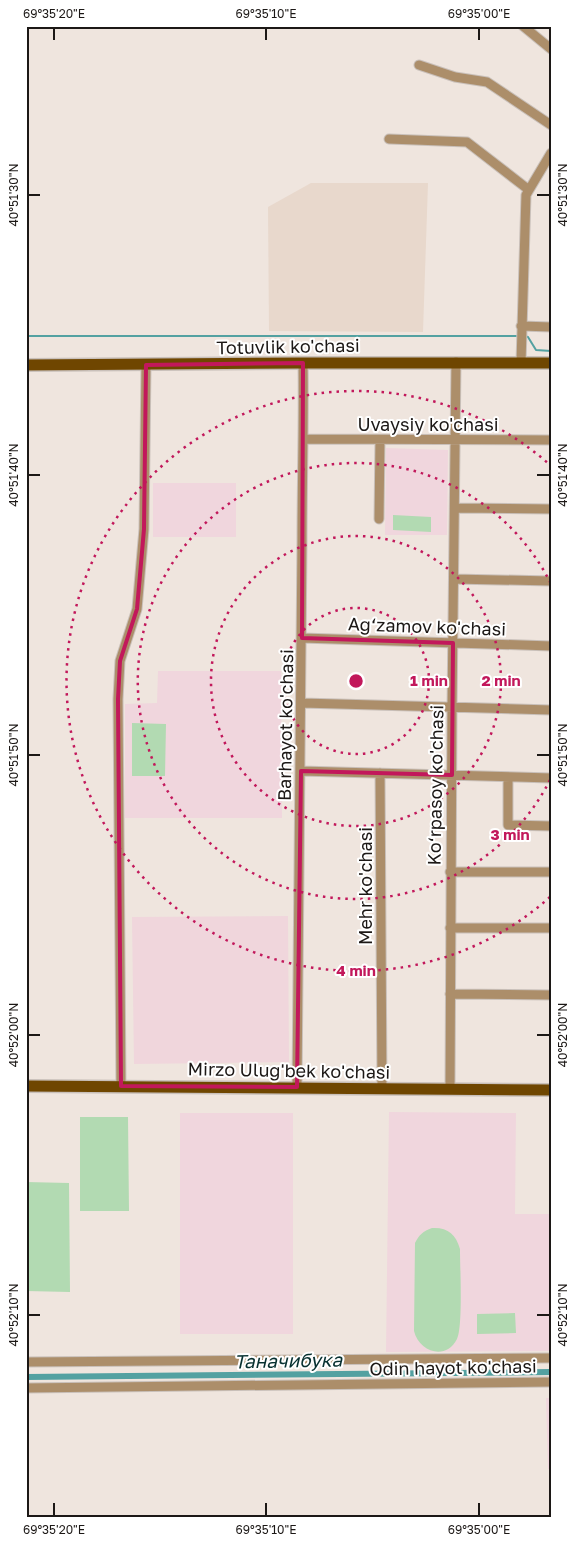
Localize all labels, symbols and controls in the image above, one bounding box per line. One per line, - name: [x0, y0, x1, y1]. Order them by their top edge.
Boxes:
- text: 69°35'20"E: [23, 6, 85, 21]
- text: 69°35'10"E: [235, 6, 297, 21]
- text: 69°35'00"E: [448, 6, 510, 21]
- text: 40°51'30"N: [6, 163, 21, 227]
- text: 40°51'30"N: [555, 163, 570, 227]
- street label: Totuvlik ko'chasi: [216, 334, 360, 358]
- street label: Uvaysiy ko'chasi: [357, 413, 499, 435]
- text: 40°51'40"N: [6, 443, 21, 507]
- text: 40°51'40"N: [555, 443, 570, 507]
- street label: Ag‘zamov ko'chasi: [348, 612, 506, 640]
- street label: Barhayot ko'chasi: [273, 649, 297, 801]
- text: 1 min: [410, 671, 448, 689]
- text: 2 min: [481, 671, 521, 689]
- centre of rings: [347, 672, 365, 690]
- street label: Ko‘rpasoy ko'chasi: [423, 705, 447, 865]
- text: 40°51'50"N: [6, 723, 21, 787]
- text: 40°51'50"N: [555, 723, 570, 787]
- text: 3 min: [490, 825, 530, 843]
- street label: Mehr ko'chasi: [354, 827, 376, 945]
- text: 4 min: [336, 961, 376, 979]
- text: 40°52'00"N: [6, 1003, 21, 1067]
- text: 40°52'00"N: [555, 1003, 570, 1067]
- street label: Mirzo Ulug'bek ko'chasi: [188, 1057, 390, 1083]
- text: 40°52'10"N: [6, 1283, 21, 1347]
- text: 40°52'10"N: [555, 1283, 570, 1347]
- water label: Таначибука: [234, 1348, 344, 1372]
- street label: Odin hayot ko'chasi: [369, 1355, 537, 1379]
- text: 69°35'20"E: [23, 1522, 85, 1537]
- text: 69°35'10"E: [235, 1522, 297, 1537]
- text: 69°35'00"E: [448, 1522, 510, 1537]

